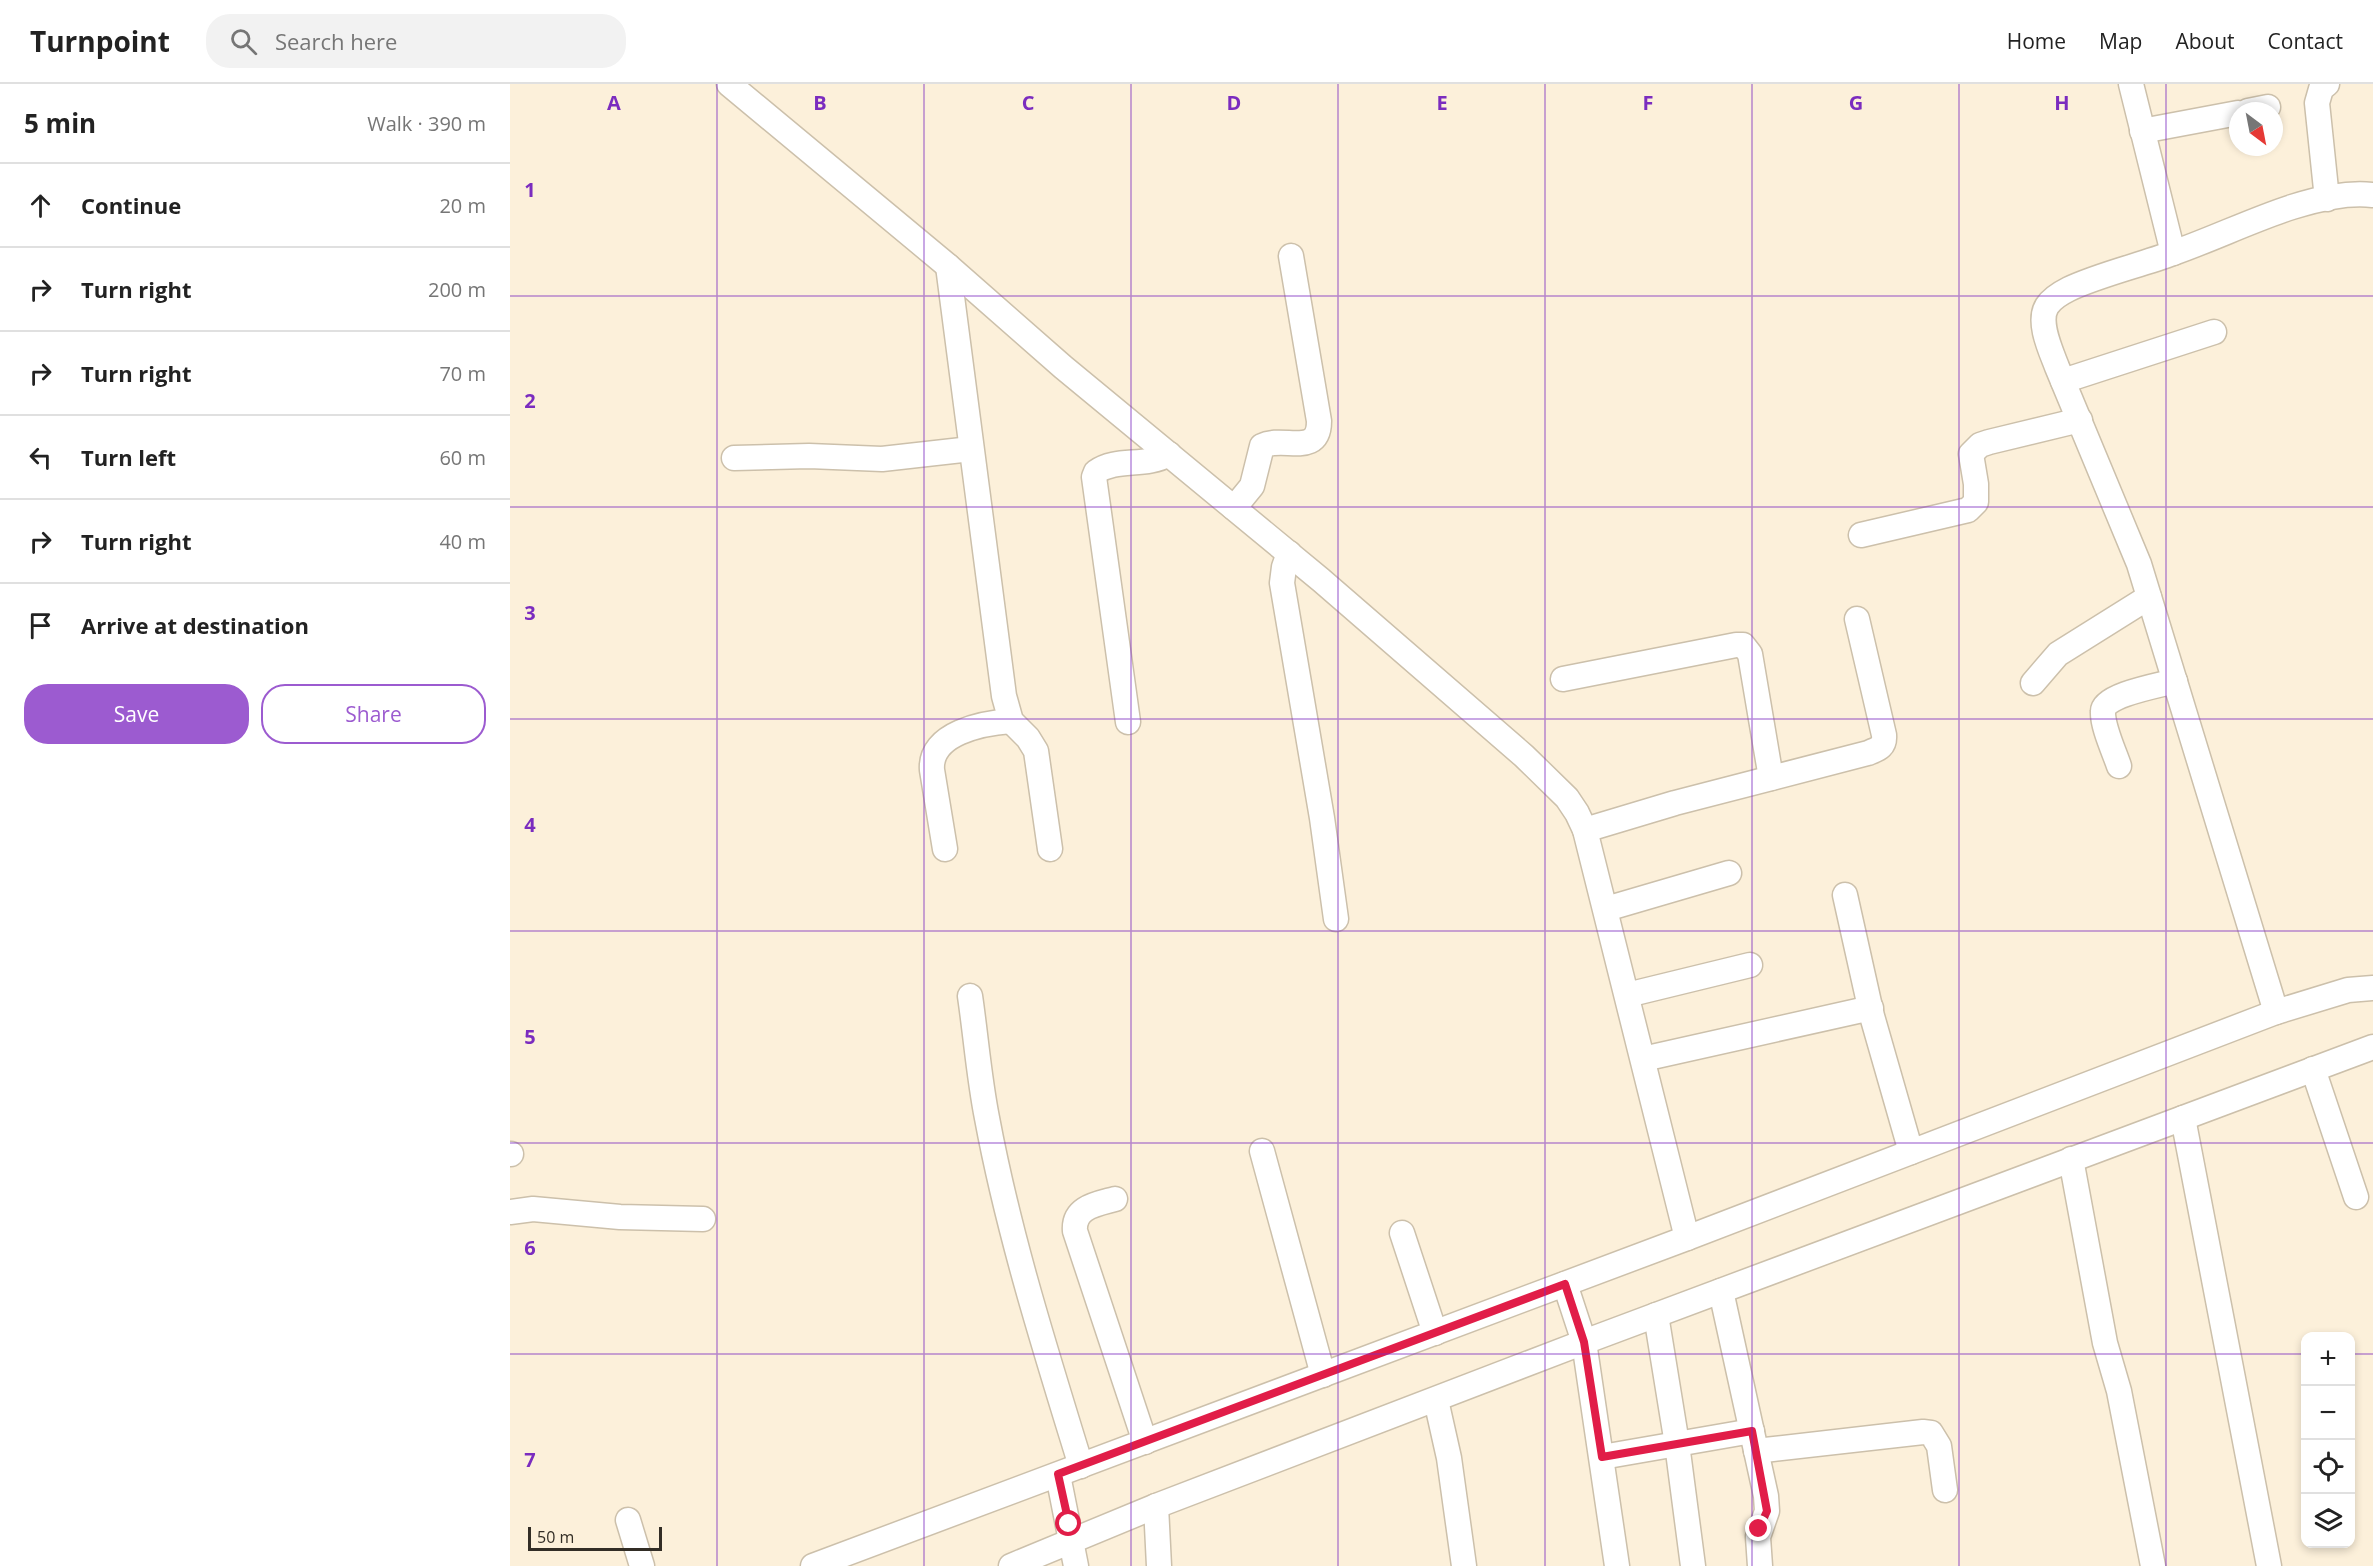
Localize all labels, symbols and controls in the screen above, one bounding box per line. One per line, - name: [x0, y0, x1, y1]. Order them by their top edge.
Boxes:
- search box: [206, 14, 626, 68]
- text: Turnpoint: [30, 22, 170, 60]
- icon: search: [227, 25, 260, 58]
- text: Search here: [275, 26, 397, 56]
- text: Home: [2007, 27, 2066, 55]
- text: Map: [2099, 27, 2142, 55]
- text: About: [2175, 27, 2235, 55]
- text: Contact: [2268, 27, 2343, 55]
- text: A: [607, 89, 621, 116]
- text: B: [813, 89, 827, 116]
- text: C: [1022, 89, 1035, 116]
- text: D: [1227, 89, 1241, 116]
- text: E: [1436, 89, 1448, 116]
- text: F: [1643, 89, 1653, 116]
- text: G: [1849, 89, 1863, 116]
- text: H: [2054, 89, 2070, 116]
- north arrow: [2229, 102, 2283, 156]
- text: 5 min: [24, 105, 96, 141]
- text: Walk · 390 m: [367, 110, 486, 137]
- text: 1: [524, 176, 536, 203]
- icon: ahead: [24, 189, 57, 222]
- text: Continue: [81, 190, 181, 220]
- text: 20 m: [439, 192, 486, 219]
- icon: right: [24, 273, 57, 306]
- text: Turn right: [81, 274, 192, 304]
- text: 200 m: [428, 276, 486, 303]
- icon: right: [24, 357, 57, 390]
- text: Turn right: [81, 358, 192, 388]
- text: 70 m: [439, 360, 486, 387]
- text: 2: [524, 387, 536, 414]
- icon: left: [24, 441, 57, 474]
- text: Turn left: [81, 442, 176, 472]
- text: 60 m: [439, 444, 486, 471]
- icon: right: [24, 525, 57, 558]
- text: Turn right: [81, 526, 192, 556]
- text: 40 m: [439, 528, 486, 555]
- text: 3: [524, 599, 536, 626]
- icon: arrive: [24, 609, 57, 642]
- text: Arrive at destination: [81, 610, 309, 640]
- button: Save: [24, 684, 249, 744]
- button: Share: [261, 684, 486, 744]
- text: 4: [524, 811, 536, 838]
- text: 5: [524, 1023, 536, 1050]
- text: 6: [524, 1234, 536, 1261]
- map controls: [2301, 1332, 2355, 1548]
- button: +: [2301, 1332, 2355, 1386]
- button: −: [2301, 1386, 2355, 1440]
- button: locate: [2301, 1440, 2355, 1494]
- text: 7: [524, 1446, 536, 1473]
- button: layers: [2301, 1494, 2355, 1548]
- route start: [1055, 1510, 1081, 1536]
- route end: [1745, 1515, 1771, 1541]
- scale bar: [528, 1524, 662, 1552]
- text: 50 m: [537, 1526, 574, 1548]

